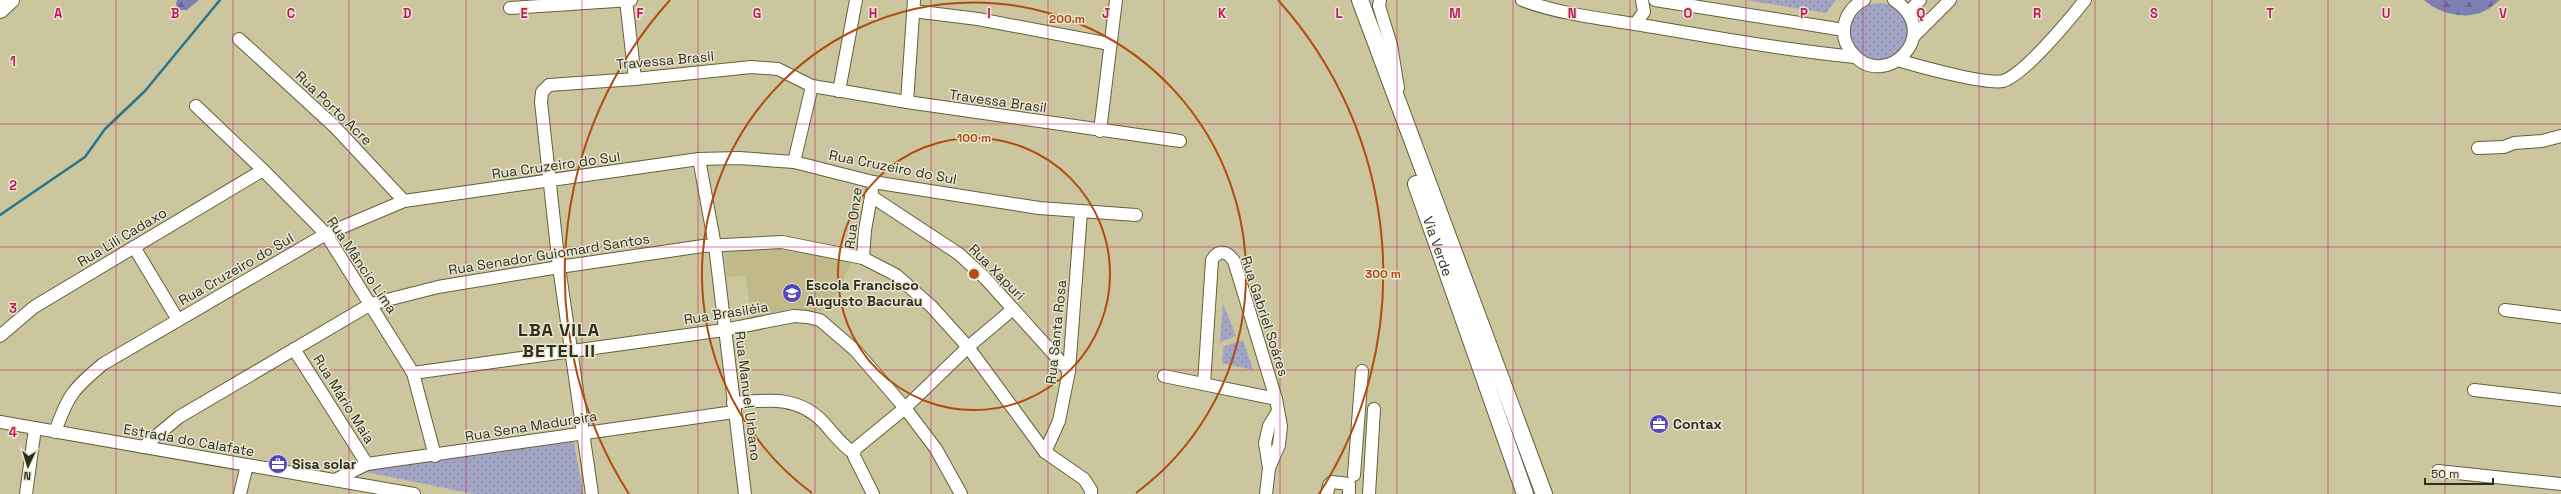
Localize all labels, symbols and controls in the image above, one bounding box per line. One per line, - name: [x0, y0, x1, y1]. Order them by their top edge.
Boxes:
- text: A: [54, 5, 63, 22]
- text: B: [171, 5, 180, 22]
- text: C: [287, 5, 295, 22]
- text: D: [403, 5, 412, 22]
- text: E: [520, 5, 528, 22]
- text: F: [637, 5, 644, 22]
- text: G: [753, 5, 761, 22]
- text: H: [869, 5, 877, 22]
- text: I: [987, 5, 991, 22]
- text: J: [1102, 5, 1110, 22]
- text: K: [1218, 5, 1227, 22]
- text: L: [1335, 5, 1343, 22]
- text: M: [1449, 5, 1461, 22]
- text: N: [1568, 5, 1576, 22]
- text: O: [1684, 5, 1693, 22]
- text: P: [1800, 5, 1808, 22]
- text: Q: [1917, 5, 1926, 22]
- text: R: [2033, 5, 2041, 22]
- text: S: [2150, 5, 2158, 22]
- text: T: [2266, 5, 2274, 22]
- text: U: [2382, 5, 2390, 22]
- text: V: [2499, 5, 2507, 22]
- text: 200 m: [1049, 11, 1085, 27]
- street label: Travessa Brasil: [615, 47, 715, 73]
- text: 1: [10, 53, 16, 70]
- street label: Rua Porto Acre: [292, 67, 376, 149]
- street label: Travessa Brasil: [948, 85, 1048, 117]
- text: 100 m: [957, 130, 991, 146]
- street label: Rua Cruzeiro do Sul: [828, 146, 958, 188]
- street label: Rua Cruzeiro do Sul: [491, 147, 621, 183]
- text: 2: [9, 177, 17, 194]
- street label: Rua Onze: [840, 186, 866, 250]
- street label: Rua Lili Cadaxo: [74, 203, 170, 271]
- street label: Rua Mâncio Lima: [323, 213, 401, 317]
- street label: Via Verde: [1419, 214, 1457, 279]
- street label: Rua Cruzeiro do Sul: [175, 229, 297, 309]
- street label: Rua Senador Guiomard Santos: [447, 229, 651, 279]
- street label: Rua Xapuri: [965, 240, 1029, 304]
- street label: Rua Gabriel Soáres: [1237, 254, 1293, 378]
- text: 300 m: [1365, 266, 1401, 282]
- centre of rings: [967, 267, 981, 281]
- place label: Escola Francisco Augusto Bacurau: [806, 276, 922, 310]
- street label: Rua Santa Rosa: [1042, 279, 1070, 385]
- school or university icon: Escola Francisco Augusto Bacurau: [781, 282, 803, 304]
- street label: Rua Brasiléia: [682, 297, 770, 329]
- text: 3: [9, 300, 17, 317]
- district label: LBA VILA BETEL II: [518, 318, 600, 362]
- street label: Rua Manuel Urbano: [731, 330, 765, 462]
- street label: Rua Mário Maia: [309, 351, 379, 447]
- street label: Rua Sena Madureira: [464, 407, 598, 445]
- office icon: Contax: [1648, 413, 1670, 435]
- place label: Contax: [1673, 415, 1722, 433]
- street label: Estrada do Calafate: [122, 420, 256, 460]
- text: 4: [9, 424, 17, 441]
- north arrow: [8, 446, 48, 486]
- office icon: Sisa solar: [267, 453, 289, 475]
- place label: Sisa solar: [292, 455, 357, 473]
- scale bar: [2425, 460, 2493, 486]
- text: 50 m: [2431, 466, 2459, 482]
- text: N: [23, 469, 31, 483]

